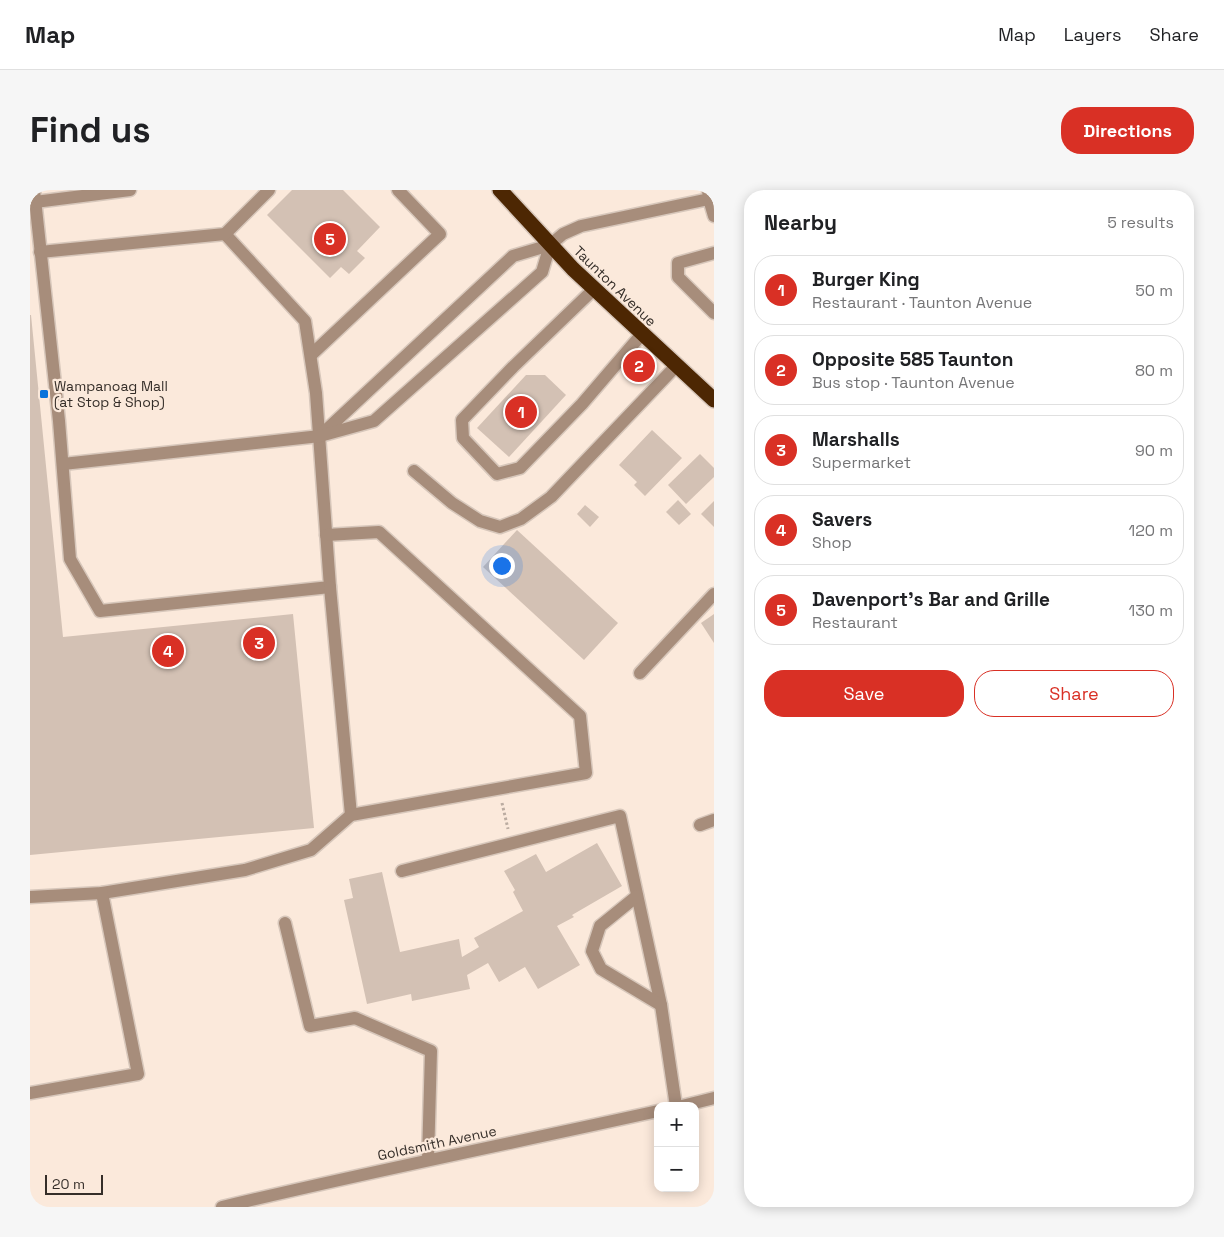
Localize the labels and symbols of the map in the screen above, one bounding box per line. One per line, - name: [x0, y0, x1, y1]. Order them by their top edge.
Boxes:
- pin: 5: [314, 220, 346, 258]
- street label: Taunton Avenue: [570, 242, 660, 330]
- pin: 2: [623, 347, 655, 385]
- place label: Wampanoag Mall (at Stop & Shop): [54, 377, 168, 411]
- marker: Wampanoag Mall (at Stop & Shop): [38, 388, 50, 400]
- pin: 1: [505, 393, 537, 431]
- your location: [489, 553, 515, 579]
- pin: 3: [243, 624, 275, 662]
- pin: 4: [152, 632, 184, 670]
- street label: Goldsmith Avenue: [376, 1122, 498, 1164]
- scale bar: [45, 1172, 102, 1195]

